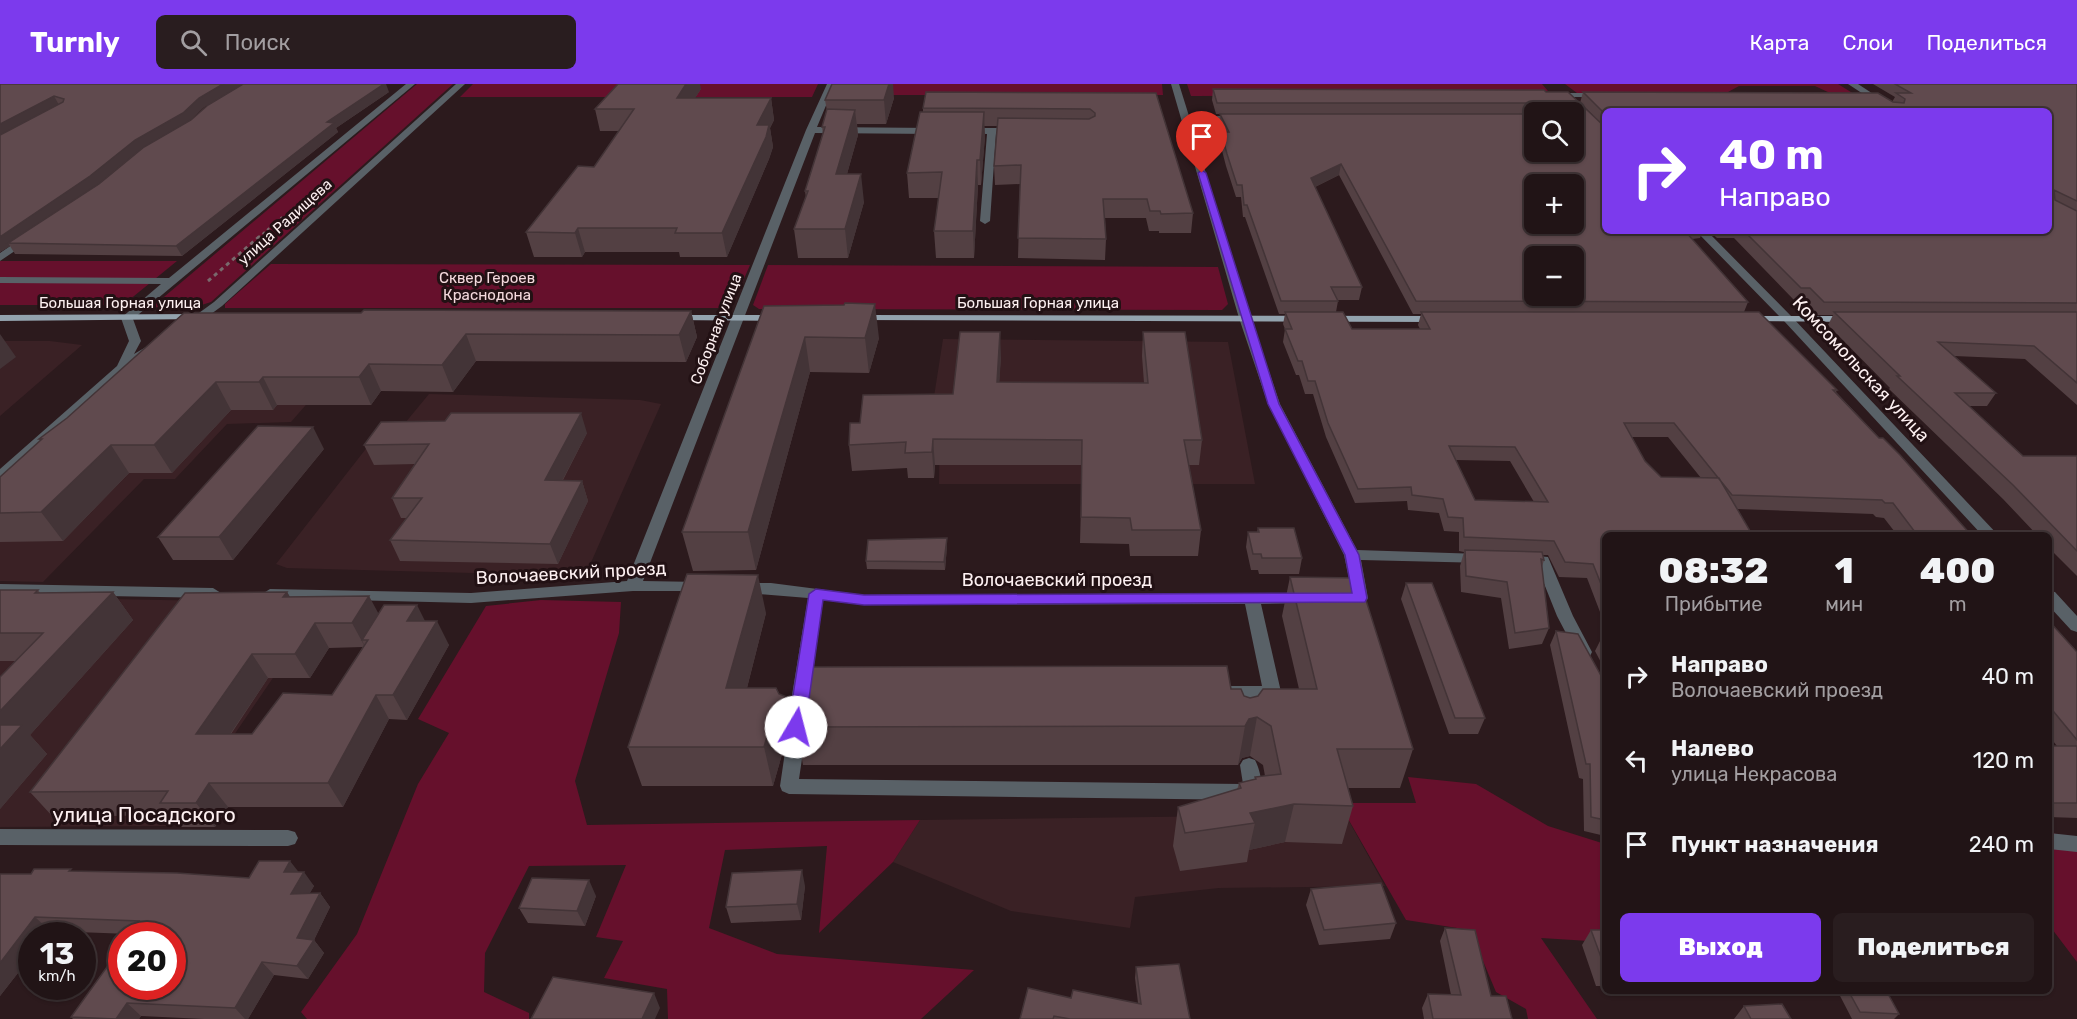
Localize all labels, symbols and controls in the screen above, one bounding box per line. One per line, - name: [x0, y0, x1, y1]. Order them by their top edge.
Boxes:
- search box: [156, 15, 576, 69]
- text: Turnly: [30, 26, 120, 59]
- icon: search: [177, 26, 210, 59]
- text: Поиск: [225, 29, 290, 56]
- text: Карта: [1749, 30, 1809, 55]
- text: Слои: [1842, 30, 1893, 55]
- text: Поделиться: [1926, 30, 2047, 55]
- map controls: [1524, 102, 1584, 306]
- button: search: [1524, 102, 1584, 162]
- pin: [1176, 111, 1227, 173]
- icon: arrive: [1185, 120, 1218, 153]
- text: 40 m: [1719, 130, 1824, 180]
- icon: right: [1620, 132, 1698, 210]
- button: +: [1524, 174, 1584, 234]
- street label: улица Радищева: [234, 175, 336, 269]
- text: Направо: [1719, 181, 1831, 213]
- button: −: [1524, 246, 1584, 306]
- park label: Сквер Героев Краснодона: [439, 269, 535, 304]
- street label: Соборная улица: [687, 271, 745, 387]
- street label: Комсомольская улица: [1788, 292, 1934, 446]
- street label: Большая Горная улица: [39, 294, 201, 312]
- street label: Большая Горная улица: [957, 294, 1119, 312]
- text: 08:32: [1658, 549, 1769, 592]
- text: 1: [1835, 549, 1854, 592]
- text: 400: [1920, 549, 1996, 592]
- street label: Волочаевский проезд: [475, 557, 667, 589]
- street label: Волочаевский проезд: [962, 569, 1153, 591]
- text: Прибытие: [1665, 592, 1762, 616]
- text: мин: [1825, 592, 1863, 616]
- text: m: [1949, 592, 1966, 616]
- text: Направо: [1671, 651, 1768, 678]
- icon: right: [1620, 660, 1653, 693]
- text: 40 m: [1981, 663, 2034, 690]
- text: Волочаевский проезд: [1671, 678, 1883, 702]
- position arrow: [764, 695, 828, 759]
- text: Налево: [1671, 735, 1754, 762]
- icon: left: [1620, 744, 1653, 777]
- text: 120 m: [1973, 747, 2034, 774]
- text: улица Некрасова: [1671, 762, 1837, 786]
- street label: улица Посадского: [52, 802, 236, 827]
- icon: arrive: [1620, 828, 1653, 861]
- text: Пункт назначения: [1671, 831, 1879, 858]
- text: 240 m: [1969, 831, 2034, 858]
- button: Выход: [1620, 913, 1821, 982]
- button: Поделиться: [1833, 913, 2034, 982]
- speed limit sign: 20: [108, 922, 186, 1000]
- text: 13: [40, 936, 74, 972]
- text: km/h: [38, 967, 76, 985]

